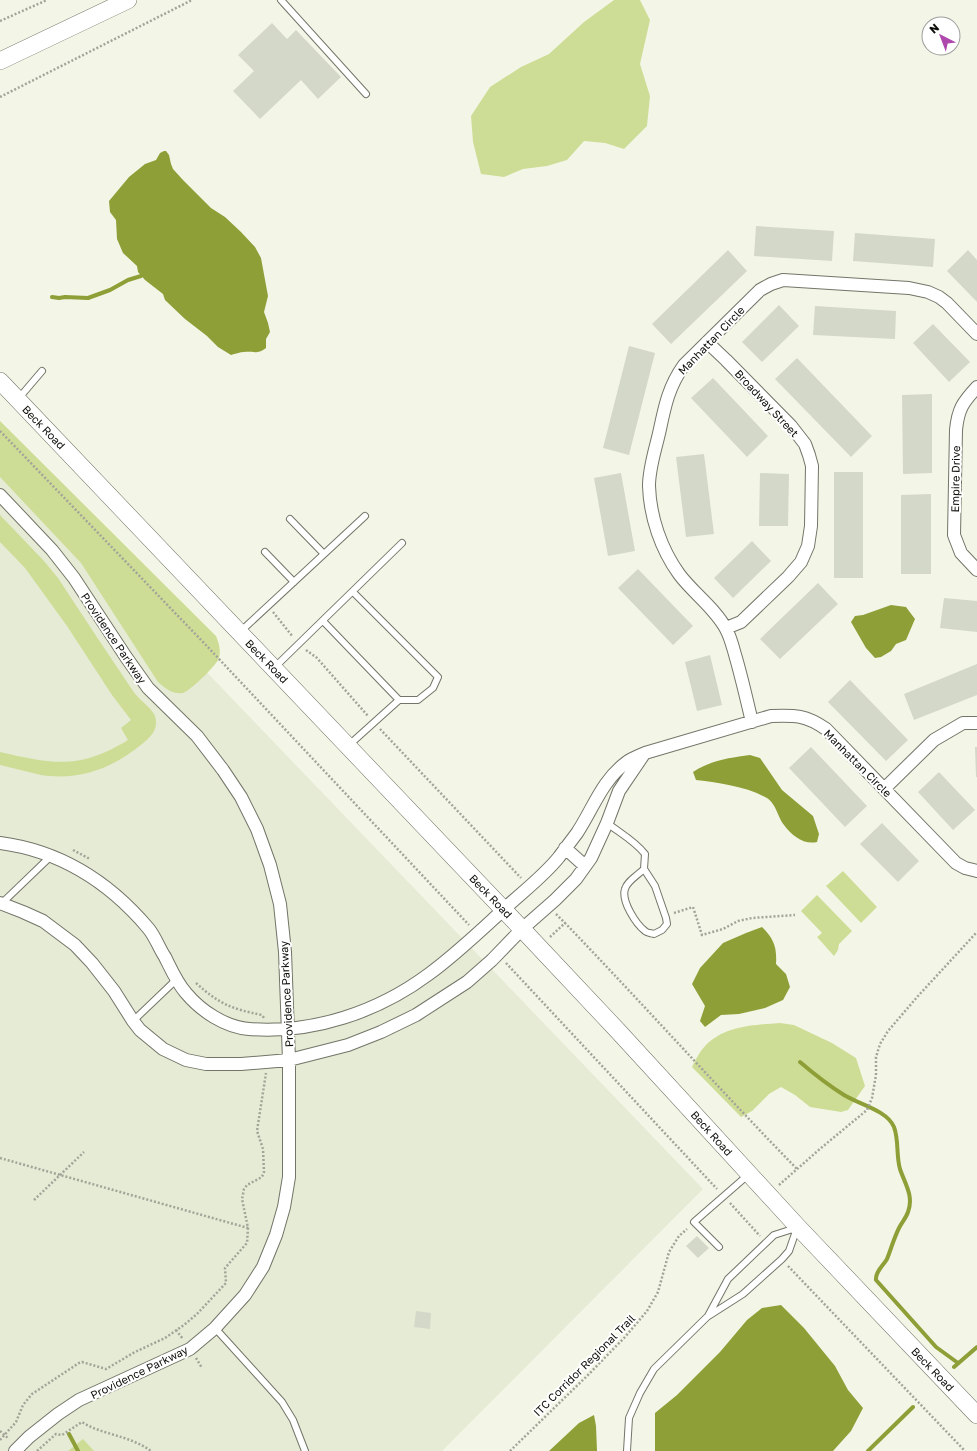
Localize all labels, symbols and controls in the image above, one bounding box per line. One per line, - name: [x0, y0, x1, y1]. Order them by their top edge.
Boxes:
- north arrow: [921, 16, 961, 56]
- text: N: [927, 21, 941, 36]
- street label: Manhattan Circle: [675, 303, 747, 377]
- street label: Broadway Street: [732, 367, 802, 439]
- street label: Beck Road: [20, 402, 68, 452]
- street label: Empire Drive: [948, 446, 962, 512]
- street label: Providence Parkway: [79, 590, 149, 686]
- street label: Beck Road: [243, 636, 291, 686]
- street label: Manhattan Circle: [822, 727, 894, 799]
- street label: Beck Road: [467, 871, 515, 921]
- street label: Providence Parkway: [277, 940, 295, 1048]
- street label: Beck Road: [689, 1108, 735, 1158]
- street label: ITC Corridor Regional Trail: [531, 1311, 638, 1418]
- street label: Providence Parkway: [88, 1343, 190, 1401]
- street label: Beck Road: [909, 1344, 957, 1394]

